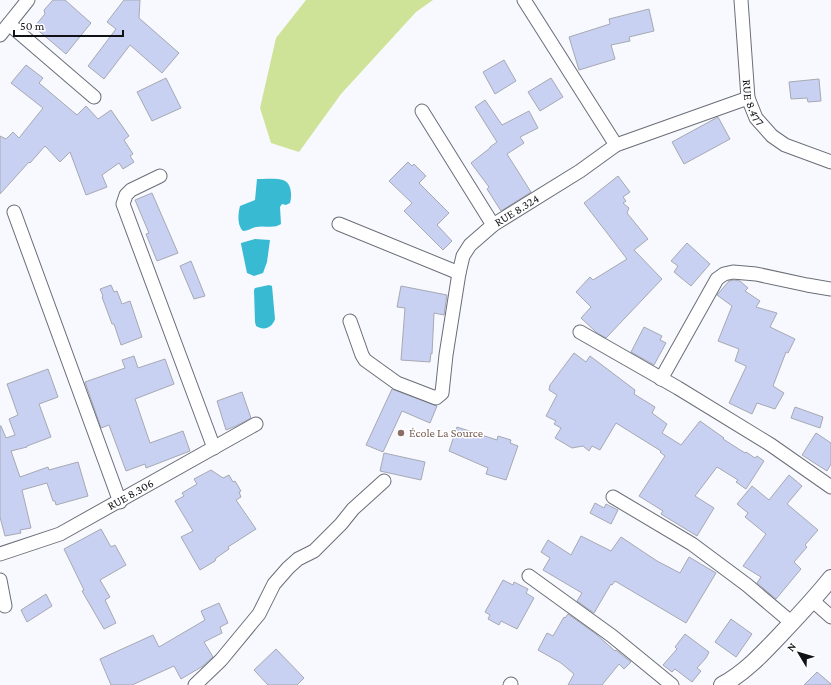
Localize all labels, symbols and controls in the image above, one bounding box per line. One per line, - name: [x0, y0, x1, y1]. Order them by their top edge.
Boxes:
- scale bar: [14, 12, 123, 38]
- text: 50 m: [20, 19, 45, 33]
- street label: RUE 8.477: [740, 79, 767, 129]
- street label: RUE 8.324: [492, 191, 541, 229]
- place label: École La Source: [409, 426, 483, 440]
- marker: École La Source: [396, 428, 406, 438]
- street label: RUE 8.306: [105, 476, 156, 513]
- north arrow: [779, 633, 819, 673]
- text: N: [784, 640, 798, 653]

